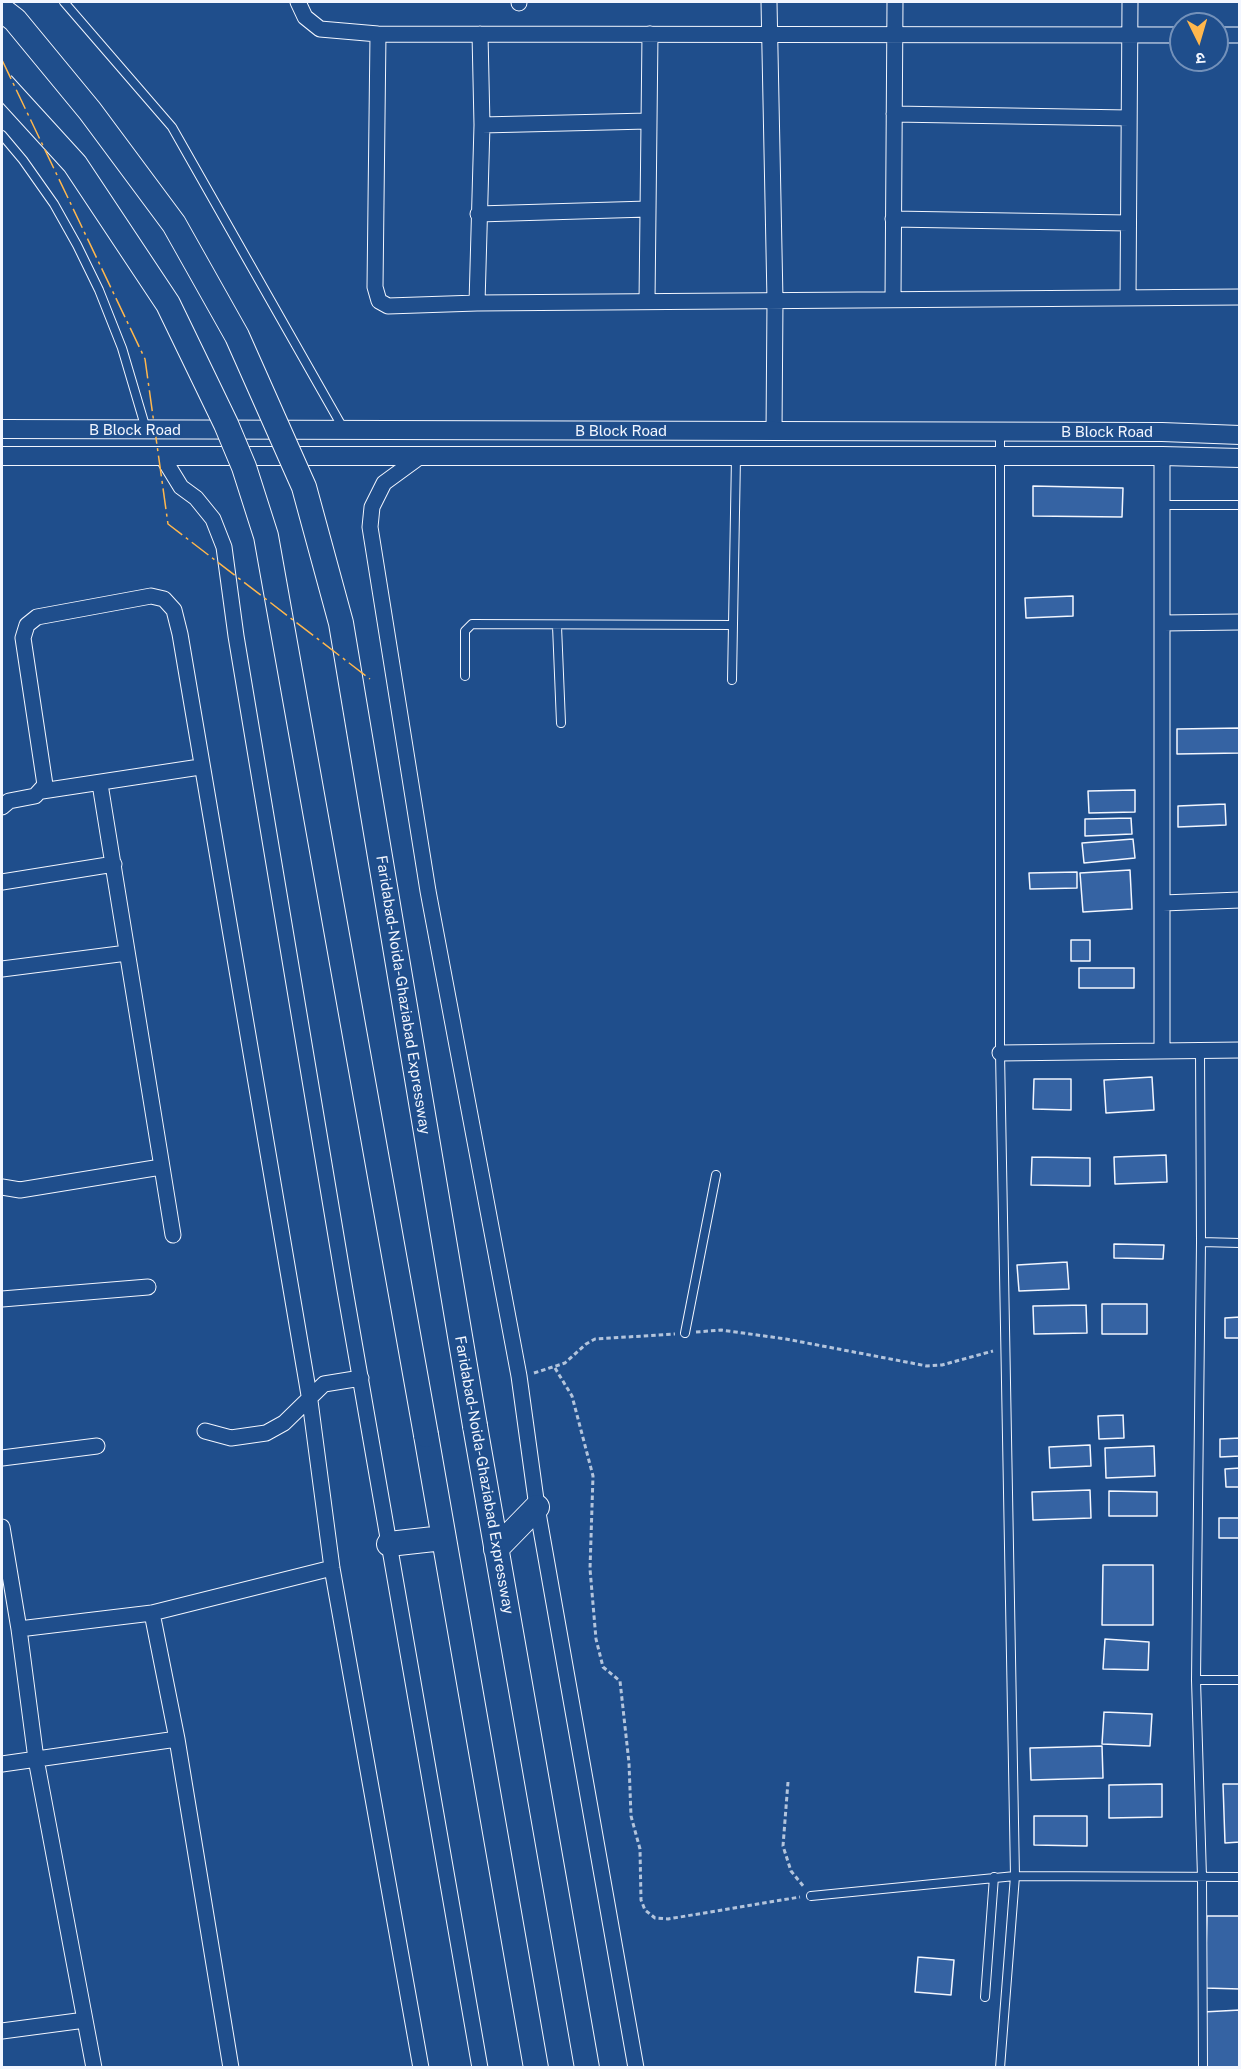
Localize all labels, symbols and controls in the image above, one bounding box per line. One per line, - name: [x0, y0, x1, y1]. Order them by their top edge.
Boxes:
- north arrow: [1169, 12, 1229, 72]
- text: उ: [1195, 49, 1206, 68]
- street label: B Block Road: [89, 421, 181, 439]
- street label: B Block Road: [575, 422, 667, 440]
- street label: B Block Road: [1061, 423, 1153, 441]
- street label: Faridabad-Noida-Ghaziabad Expressway: [372, 854, 434, 1136]
- street label: Faridabad-Noida-Ghaziabad Expressway: [451, 1334, 517, 1616]

